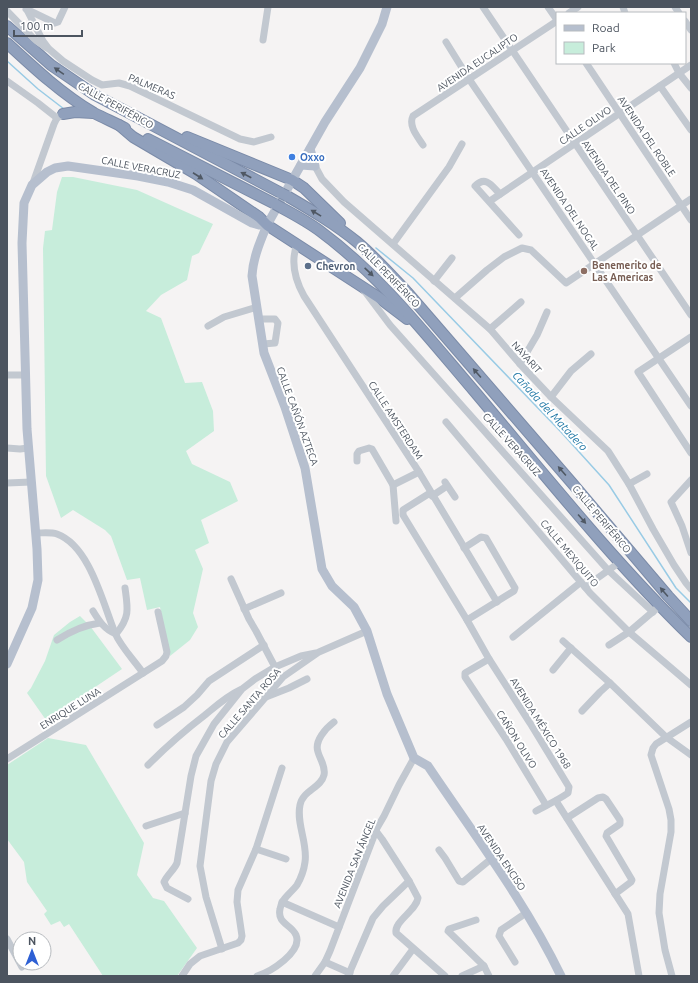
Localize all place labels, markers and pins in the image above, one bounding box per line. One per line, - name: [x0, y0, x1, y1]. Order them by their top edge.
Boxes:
- marker: Oxxo: [287, 152, 297, 162]
- place label: Oxxo: [300, 152, 325, 163]
- place label: Benemerito de Las Americas: [592, 260, 662, 283]
- marker: Chevron: [303, 261, 313, 271]
- place label: Chevron: [316, 261, 355, 272]
- marker: Benemerito de Las Americas: [579, 266, 589, 276]

